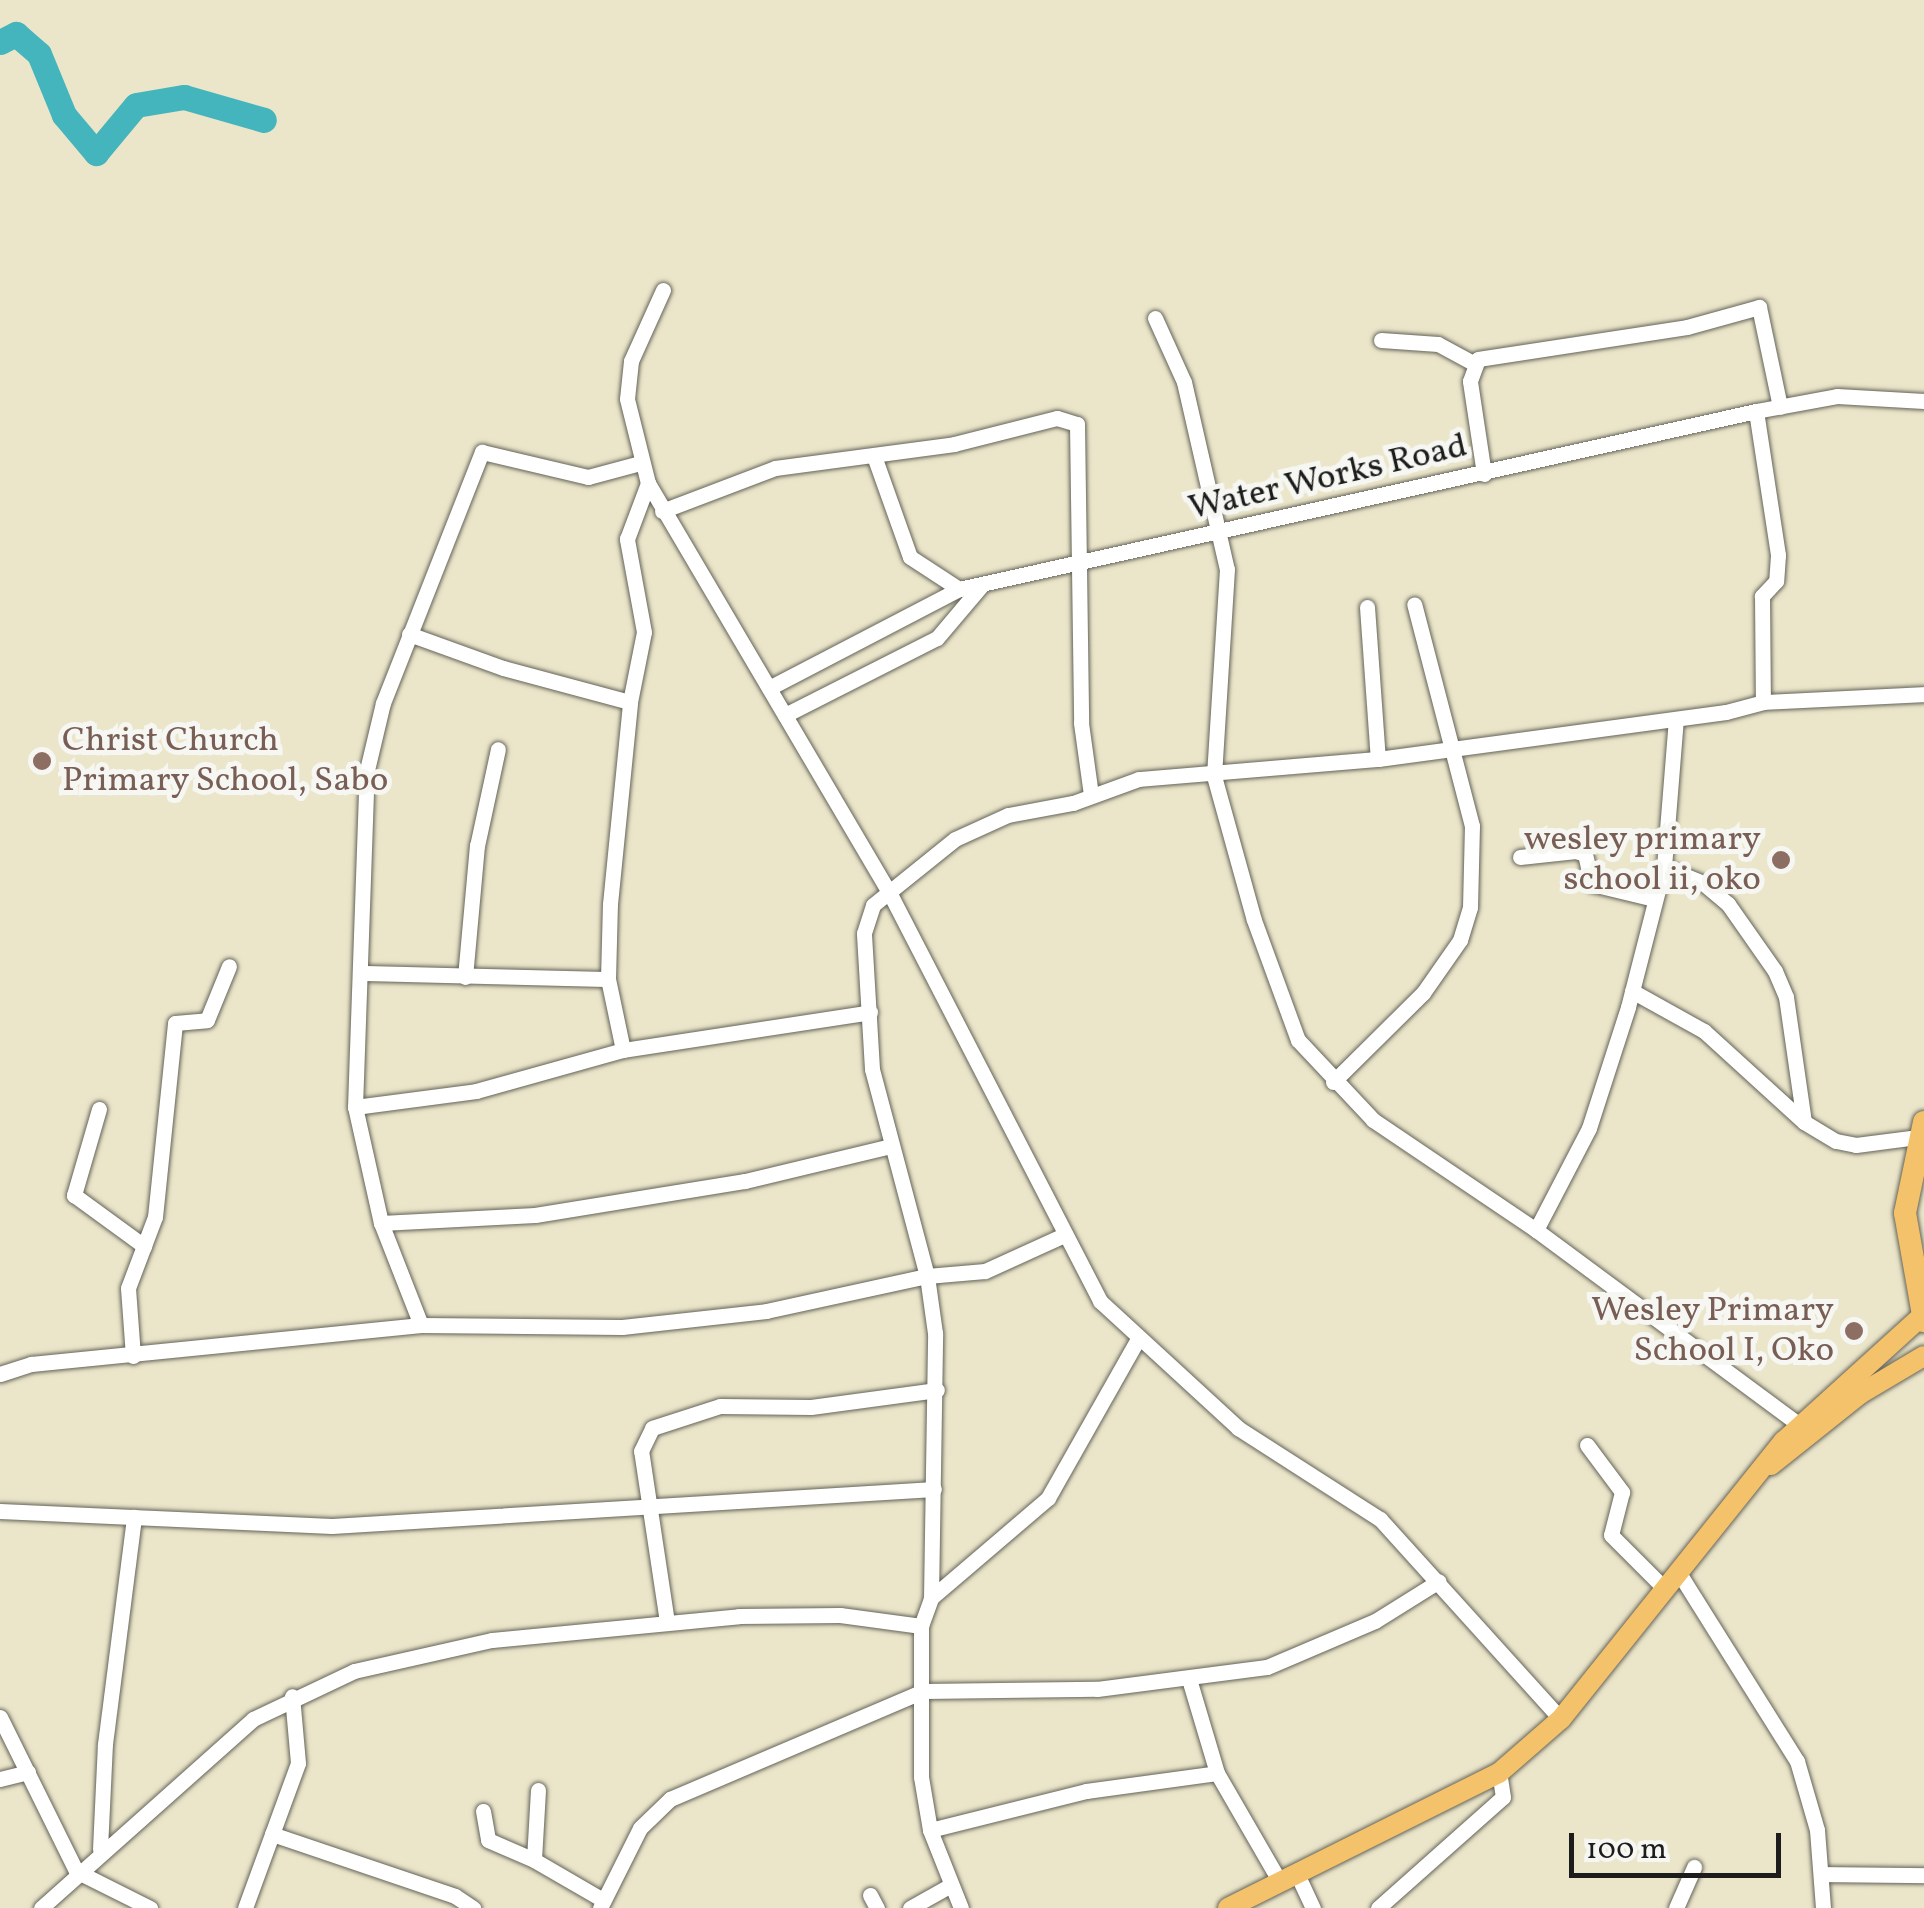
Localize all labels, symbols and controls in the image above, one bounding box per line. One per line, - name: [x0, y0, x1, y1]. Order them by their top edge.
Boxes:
- street label: Water Works Road: [1184, 425, 1472, 531]
- place label: Christ Church Primary School, Sabo: [62, 720, 389, 802]
- marker: Christ Church Primary School, Sabo: [31, 750, 53, 772]
- place label: wesley primary school ii, oko: [1523, 819, 1761, 901]
- marker: wesley primary school ii, oko: [1770, 849, 1792, 871]
- place label: Wesley Primary School I, Oko: [1590, 1290, 1834, 1372]
- marker: Wesley Primary School I, Oko: [1843, 1320, 1865, 1342]
- scale bar: [1574, 1813, 1786, 1875]
- text: 100 m: [1586, 1829, 1667, 1871]

